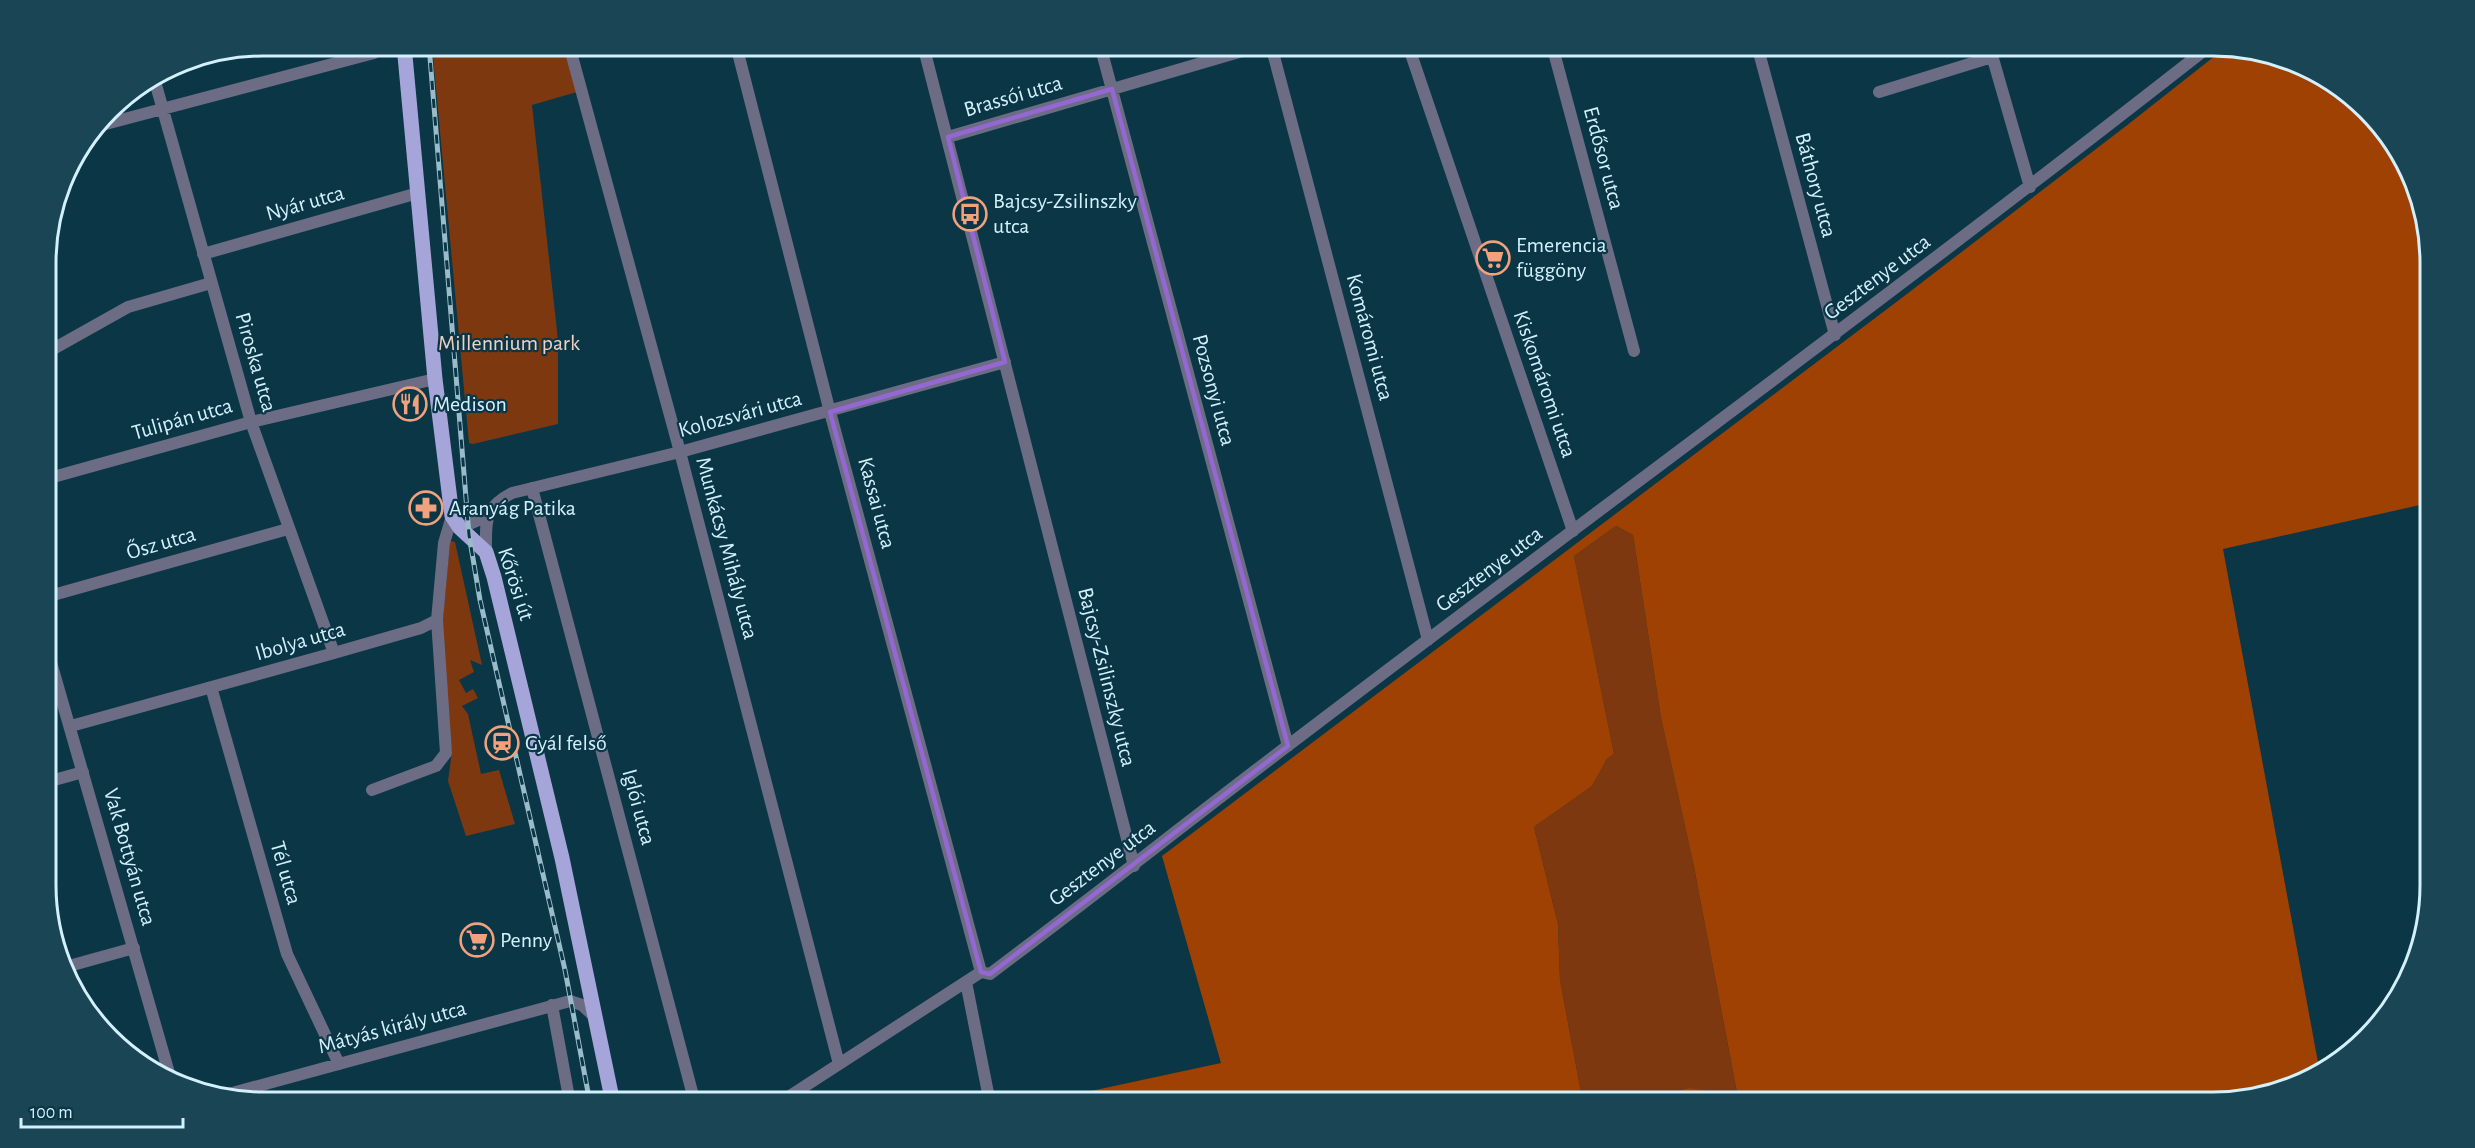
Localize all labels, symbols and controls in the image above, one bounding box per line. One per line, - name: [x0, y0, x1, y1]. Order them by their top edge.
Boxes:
- street label: Brassói utca: [961, 72, 1065, 120]
- street label: Erdősor utca: [1580, 104, 1628, 212]
- street label: Báthory utca: [1791, 130, 1841, 240]
- street label: Nyár utca: [263, 181, 347, 225]
- place label: Bajcsy-Zsilinszky utca: [993, 190, 1137, 237]
- bus stop icon: Bajcsy-Zsilinszky utca: [952, 196, 988, 232]
- street label: Gesztenye utca: [1820, 230, 1934, 324]
- place label: Emerencia függöny: [1516, 234, 1607, 281]
- supermarket icon: Emerencia függöny: [1475, 240, 1511, 276]
- street label: Komáromi utca: [1343, 271, 1397, 403]
- street label: Kiskomáromi utca: [1510, 308, 1580, 460]
- street label: Piroska utca: [231, 310, 281, 414]
- park label: Millennium park: [438, 332, 580, 354]
- street label: Pozsonyi utca: [1189, 332, 1239, 448]
- restaurant icon: Medison: [392, 386, 428, 422]
- street label: Kolozsvári utca: [676, 387, 804, 441]
- place label: Medison: [433, 393, 507, 415]
- street label: Tulipán utca: [129, 394, 235, 444]
- street label: Munkácsy Mihály utca: [692, 454, 762, 642]
- street label: Kassai utca: [854, 455, 900, 551]
- pharmacy icon: Aranyág Patika: [408, 490, 444, 526]
- place label: Aranyág Patika: [449, 497, 576, 519]
- street label: Ősz utca: [123, 522, 198, 563]
- street label: Gesztenye utca: [1432, 522, 1546, 616]
- street label: Kőrösi út: [494, 545, 538, 623]
- street label: Bajcsy-Zsilinszky utca: [1074, 585, 1140, 769]
- street label: Ibolya utca: [252, 618, 348, 664]
- station icon: Gyál felső: [484, 725, 520, 761]
- place label: Gyál felső: [525, 732, 607, 754]
- street label: Iglói utca: [618, 767, 660, 847]
- street label: Vak Bottyán utca: [100, 786, 160, 928]
- street label: Gesztenye utca: [1045, 816, 1159, 910]
- street label: Tél utca: [266, 839, 306, 907]
- supermarket icon: Penny: [459, 922, 495, 958]
- place label: Penny: [500, 929, 553, 951]
- street label: Mátyás király utca: [316, 997, 468, 1057]
- scale bar: [21, 1091, 183, 1129]
- text: 100 m: [30, 1104, 73, 1122]

